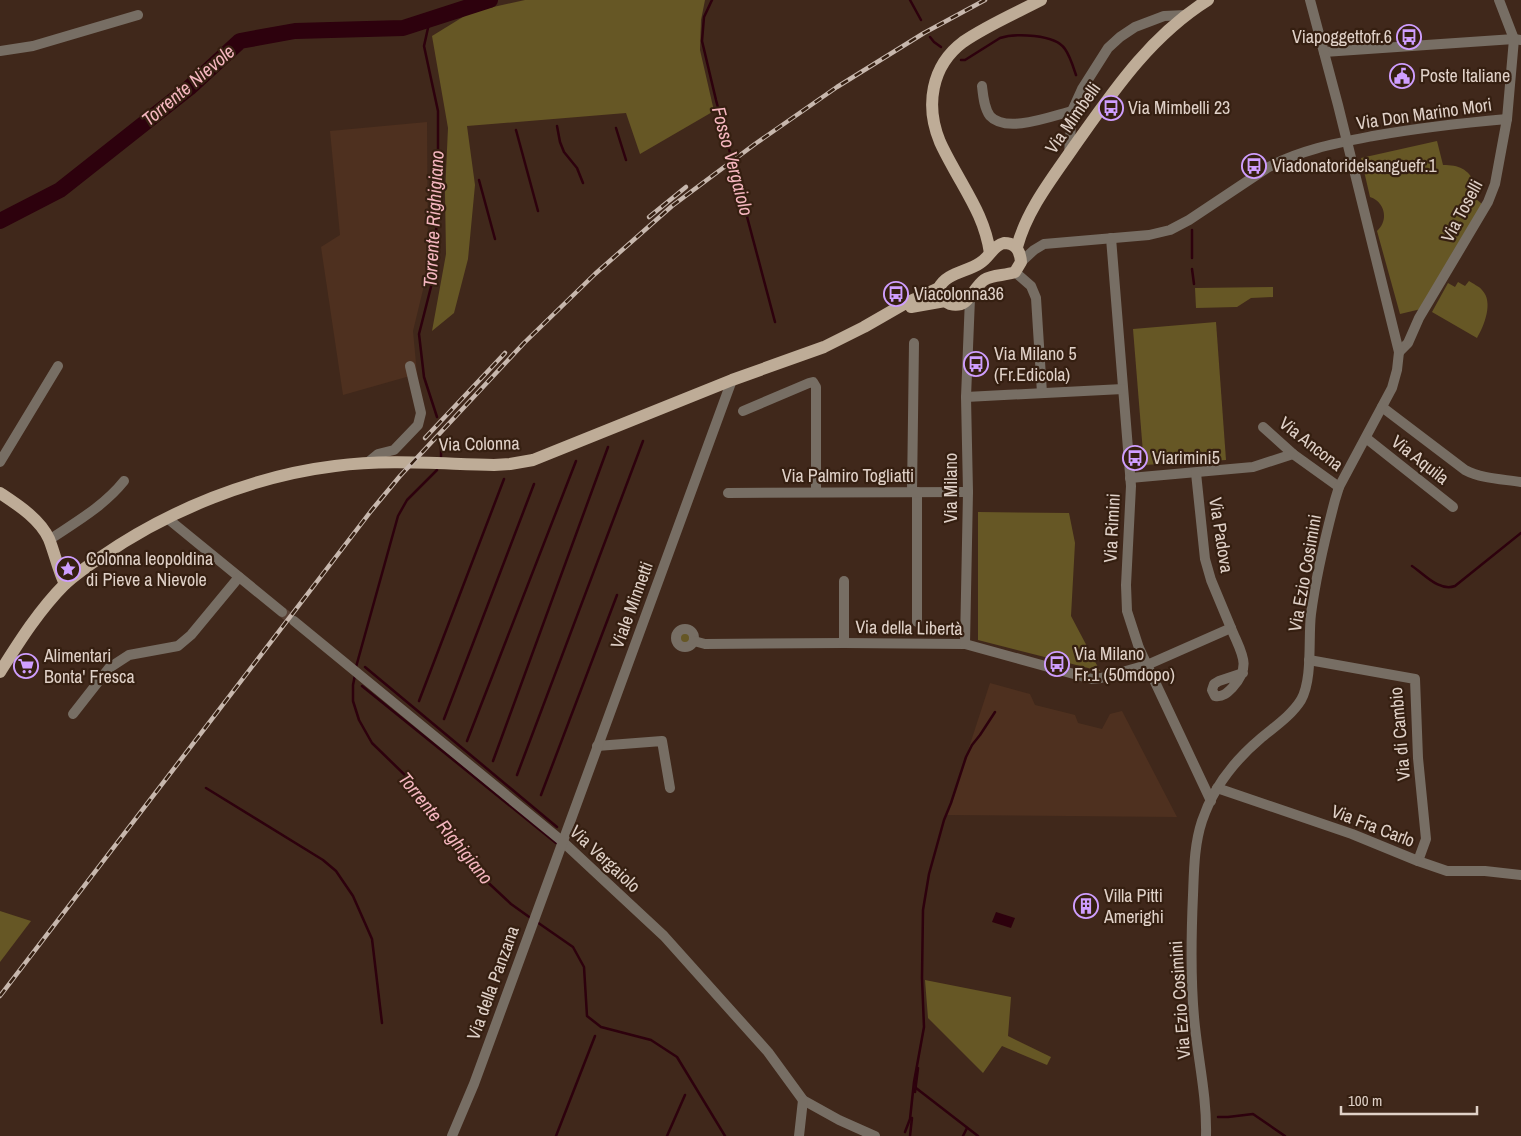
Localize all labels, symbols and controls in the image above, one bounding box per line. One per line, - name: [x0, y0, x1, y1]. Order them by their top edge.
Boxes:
- place label: Viapoggettofr.6: [1292, 24, 1392, 49]
- bus stop icon: Viapoggettofr.6: [1396, 24, 1422, 50]
- water label: Torrente Nievole: [136, 38, 240, 132]
- public building icon: Poste Italiane: [1389, 63, 1415, 89]
- place label: Poste Italiane: [1420, 63, 1510, 88]
- street label: Via Mimbelli: [1039, 77, 1106, 158]
- street label: Via Don Marino Mori: [1354, 92, 1493, 135]
- bus stop icon: Via Mimbelli 23: [1098, 95, 1124, 121]
- place label: Via Mimbelli 23: [1128, 95, 1230, 120]
- water label: Fosso Vergaiolo: [706, 104, 760, 219]
- water label: Torrente Righigiano: [416, 149, 450, 288]
- bus stop icon: Viadonatoridelsanguefr.1: [1241, 153, 1267, 179]
- place label: Viadonatoridelsanguefr.1: [1272, 153, 1437, 178]
- street label: Via Toselli: [1435, 175, 1488, 246]
- bus stop icon: Viacolonna36: [883, 281, 909, 307]
- place label: Viacolonna36: [914, 281, 1004, 306]
- place label: Via Milano 5 (Fr.Edicola): [994, 341, 1077, 387]
- bus stop icon: Via Milano 5 (Fr.Edicola): [963, 351, 989, 377]
- street label: Via Ancona: [1274, 411, 1349, 477]
- street label: Via Aquila: [1386, 429, 1454, 490]
- street label: Via Colonna: [438, 430, 520, 457]
- bus stop icon: Viarimini5: [1122, 445, 1148, 471]
- place label: Viarimini5: [1152, 445, 1220, 470]
- street label: Via Milano: [938, 453, 963, 523]
- street label: Via Palmiro Togliatti: [782, 463, 914, 488]
- street label: Via Rimini: [1097, 493, 1126, 563]
- street label: Via Padova: [1203, 495, 1240, 574]
- street label: Via Ezio Cosimini: [1282, 512, 1327, 634]
- place label: Colonna leopoldina di Pieve a Nievole: [86, 546, 213, 592]
- place icon: Colonna leopoldina di Pieve a Nievole: [55, 556, 81, 582]
- street label: Viale Minnetti: [604, 558, 659, 652]
- street label: Via della Libertà: [855, 614, 963, 641]
- place label: Via Milano Fr.1 (50mdopo): [1074, 641, 1175, 687]
- place label: Alimentari Bonta' Fresca: [43, 643, 135, 689]
- bus stop icon: Via Milano Fr.1 (50mdopo): [1044, 651, 1070, 677]
- supermarket icon: Alimentari Bonta' Fresca: [13, 653, 39, 679]
- street label: Via di Cambio: [1383, 686, 1416, 782]
- water label: Torrente Righigiano: [393, 766, 500, 890]
- street label: Via Fra Carlo: [1328, 798, 1419, 853]
- street label: Via Vergaiolo: [564, 819, 646, 898]
- place label: Villa Pitti Amerighi: [1103, 883, 1164, 929]
- building icon: Villa Pitti Amerighi: [1073, 893, 1099, 919]
- street label: Via della Panzana: [460, 922, 525, 1043]
- street label: Via Ezio Cosimini: [1163, 940, 1196, 1060]
- scale bar: [1341, 1084, 1477, 1116]
- text: 100 m: [1348, 1090, 1382, 1111]

